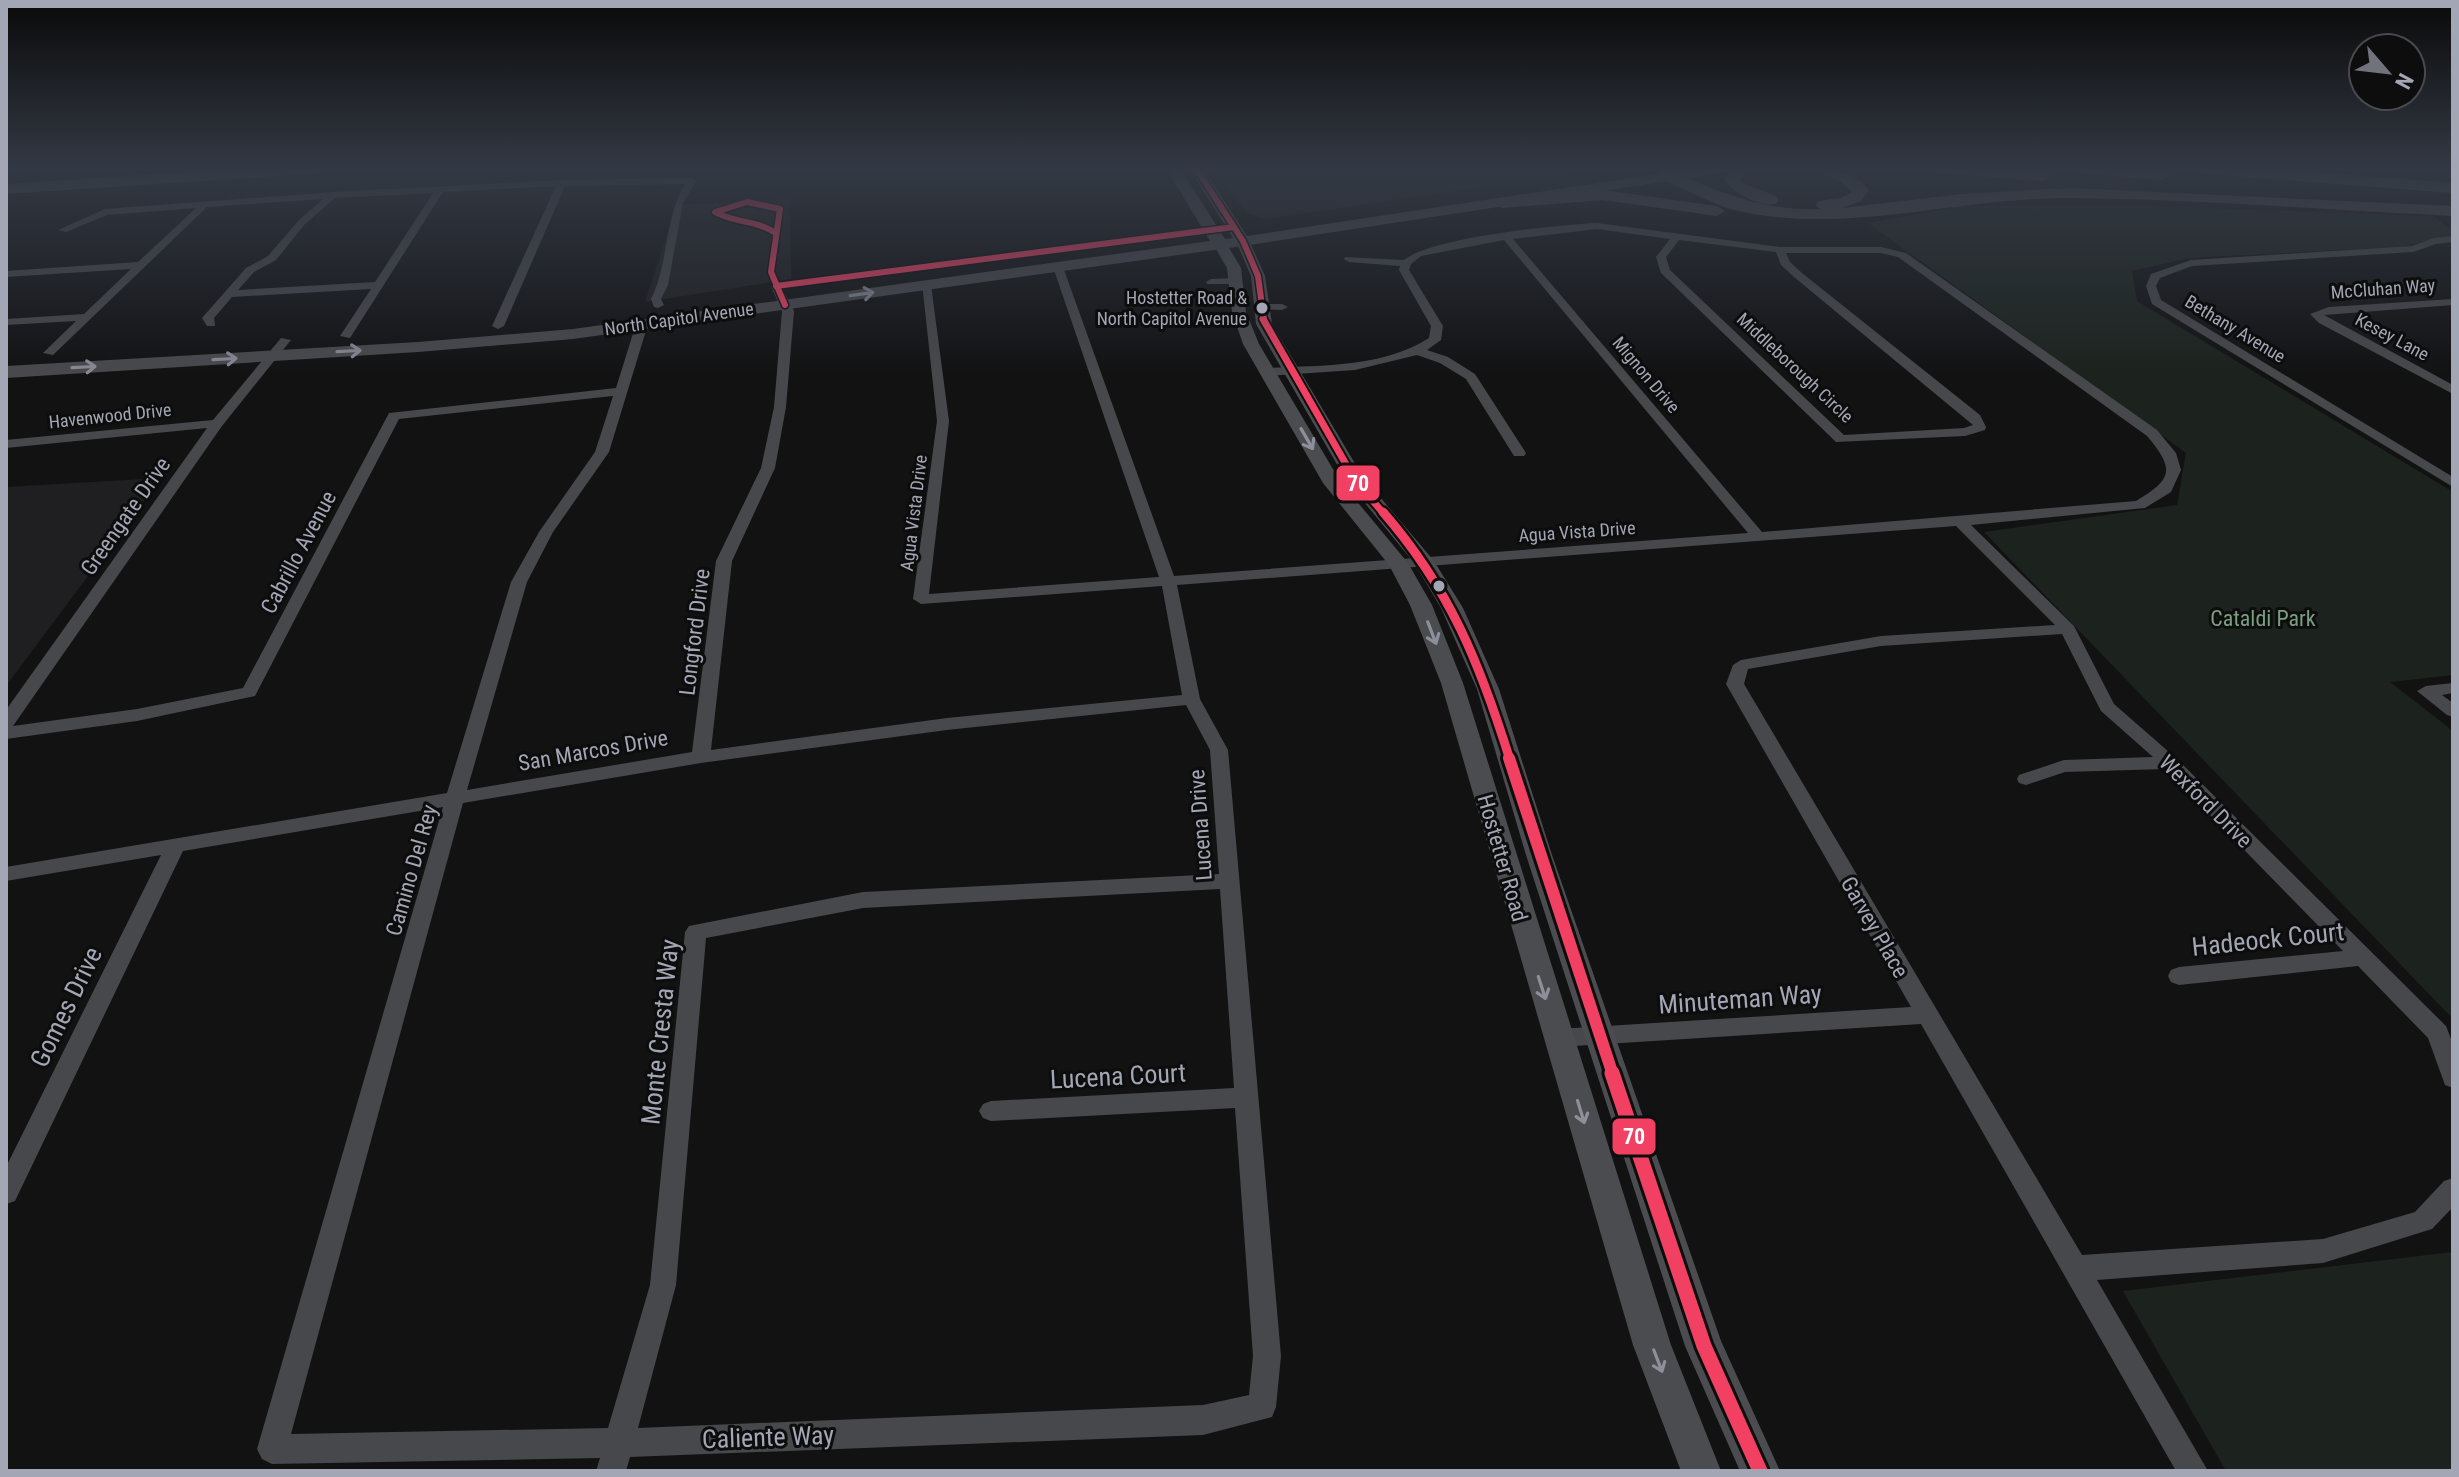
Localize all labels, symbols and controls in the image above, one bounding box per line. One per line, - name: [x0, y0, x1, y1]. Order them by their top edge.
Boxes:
- north arrow: [2347, 32, 2427, 112]
- text: N: [2390, 69, 2418, 93]
- street label: McCluhan Way: [2330, 274, 2436, 303]
- one-way arrow: [849, 286, 874, 301]
- place label: Hostetter Road & North Capitol Avenue: [1097, 287, 1247, 329]
- street label: Bethany Avenue: [2181, 290, 2289, 367]
- street label: North Capitol Avenue: [603, 298, 755, 339]
- marker: Hostetter Road & North Capitol Avenue: [1254, 300, 1270, 316]
- street label: Middleborough Circle: [1733, 308, 1858, 427]
- street label: Kesey Lane: [2352, 308, 2433, 365]
- street label: Mignon Drive: [1608, 332, 1684, 417]
- one-way arrow: [335, 344, 362, 359]
- one-way arrow: [211, 351, 238, 366]
- one-way arrow: [70, 360, 97, 375]
- street label: Havenwood Drive: [48, 399, 172, 432]
- one-way arrow: [1299, 427, 1315, 450]
- street label: Greengate Drive: [76, 453, 175, 580]
- street label: Agua Vista Drive: [896, 454, 931, 572]
- line badge: 70: [1335, 464, 1381, 502]
- text: 70: [1347, 471, 1369, 496]
- street label: Cabrillo Avenue: [256, 487, 341, 618]
- street label: Agua Vista Drive: [1518, 517, 1636, 546]
- street label: Longford Drive: [674, 567, 715, 697]
- unlabelled marker: [1431, 578, 1447, 594]
- park label: Cataldi Park: [2210, 606, 2316, 631]
- one-way arrow: [1426, 620, 1440, 645]
- street label: San Marcos Drive: [516, 725, 670, 776]
- street label: Wexford Drive: [2154, 750, 2257, 853]
- street label: Lucena Drive: [1184, 769, 1217, 881]
- street label: Hostetter Road: [1472, 792, 1533, 924]
- street label: Camino Del Rey: [381, 802, 442, 939]
- street label: Garvey Place: [1836, 872, 1913, 982]
- street label: Hadeock Court: [2190, 916, 2346, 962]
- street label: Monte Cresta Way: [635, 938, 685, 1126]
- street label: Gomes Drive: [24, 942, 108, 1072]
- one-way arrow: [1536, 975, 1550, 1000]
- street label: Minuteman Way: [1657, 978, 1823, 1020]
- street label: Lucena Court: [1049, 1057, 1187, 1095]
- one-way arrow: [1574, 1099, 1589, 1125]
- line badge: 70: [1611, 1117, 1657, 1156]
- text: 70: [1623, 1124, 1645, 1149]
- one-way arrow: [1651, 1348, 1666, 1373]
- street label: Caliente Way: [701, 1420, 835, 1454]

